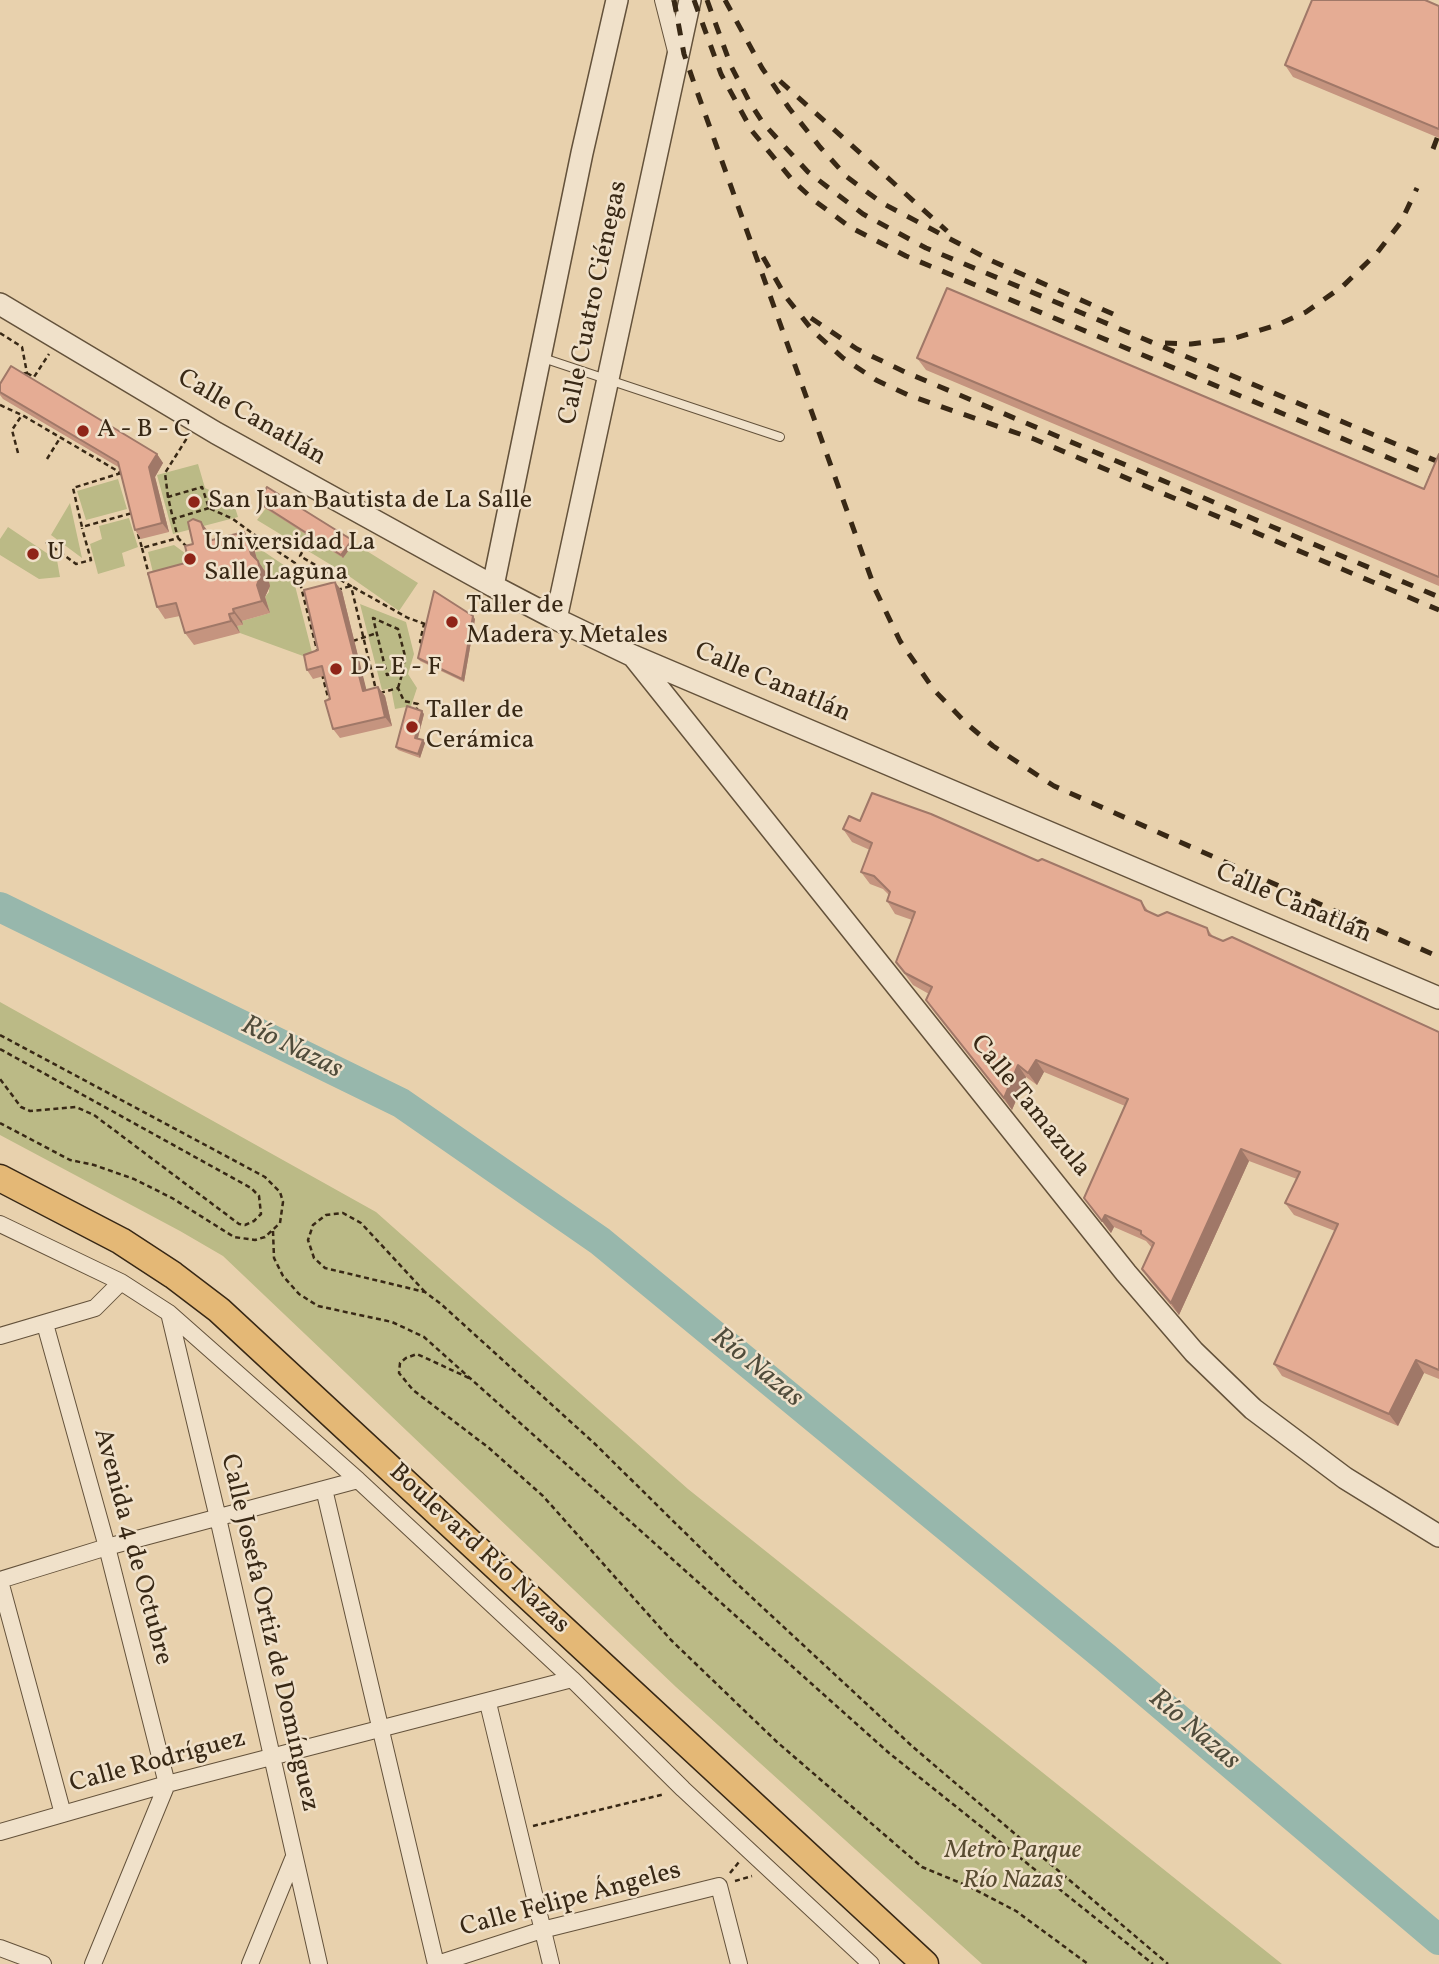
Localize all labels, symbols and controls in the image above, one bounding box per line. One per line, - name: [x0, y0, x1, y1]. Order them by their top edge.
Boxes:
- street label: Calle Cuatro Ciénegas: [554, 178, 636, 428]
- street label: Calle Canatlán: [171, 364, 331, 474]
- place label: A - B - C: [97, 415, 191, 447]
- marker: A - B - C: [75, 423, 91, 439]
- place label: San Juan Bautista de La Salle: [208, 486, 532, 518]
- marker: San Juan Bautista de La Salle: [186, 494, 202, 510]
- place label: Universidad La Salle Laguna: [204, 528, 376, 590]
- place label: U: [47, 538, 65, 570]
- marker: U: [25, 546, 41, 562]
- marker: Universidad La Salle Laguna: [182, 551, 198, 567]
- place label: Taller de Madera y Metales: [466, 591, 668, 652]
- marker: Taller de Madera y Metales: [444, 614, 460, 630]
- street label: Calle Canatlán: [689, 637, 855, 731]
- place label: D - E - F: [350, 653, 442, 685]
- marker: D - E - F: [328, 661, 344, 677]
- place label: Taller de Cerámica: [426, 696, 535, 758]
- marker: Taller de Cerámica: [404, 719, 420, 735]
- street label: Calle Canatlán: [1210, 858, 1376, 952]
- water label: Río Nazas: [235, 1010, 347, 1088]
- street label: Calle Tamazula: [962, 1030, 1096, 1184]
- water label: Río Nazas: [703, 1322, 809, 1416]
- street label: Avenida 4 de Octubre: [84, 1425, 178, 1669]
- street label: Calle Josefa Ortiz de Domínguez: [212, 1451, 324, 1815]
- street label: Boulevard Río Nazas: [381, 1458, 575, 1642]
- water label: Río Nazas: [1141, 1683, 1245, 1779]
- street label: Calle Rodríguez: [67, 1725, 249, 1801]
- park label: Metro Parque Río Nazas: [945, 1836, 1081, 1898]
- street label: Calle Felipe Ángeles: [457, 1857, 685, 1945]

